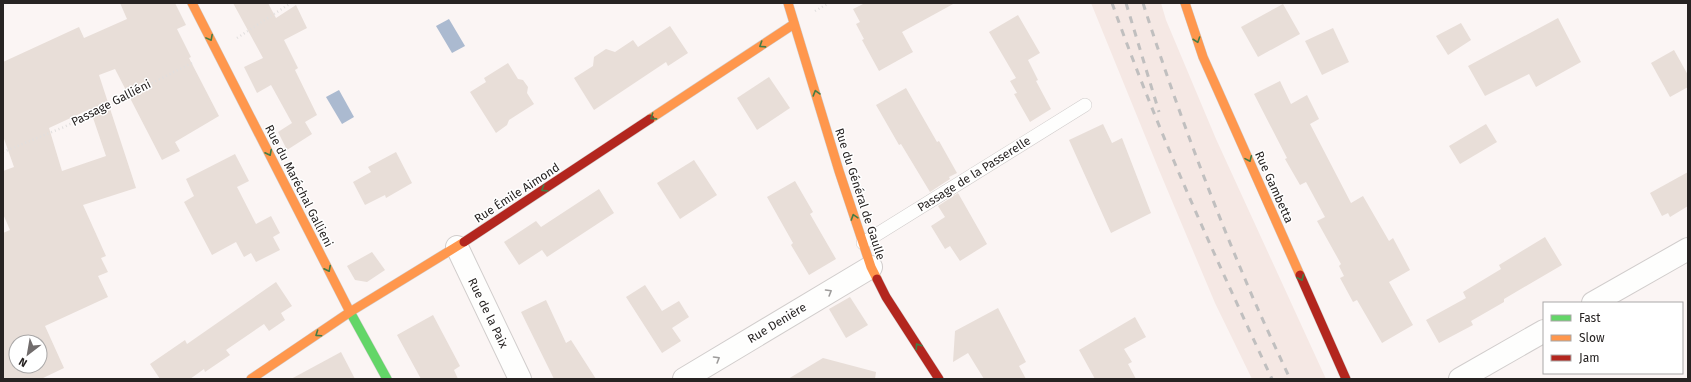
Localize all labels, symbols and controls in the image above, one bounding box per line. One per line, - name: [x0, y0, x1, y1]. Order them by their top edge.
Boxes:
- one-way arrow: [205, 33, 213, 41]
- one-way arrow: [1193, 36, 1201, 43]
- one-way arrow: [759, 41, 766, 48]
- street label: Passage Galliéni: [69, 77, 153, 129]
- one-way arrow: [812, 89, 821, 96]
- one-way arrow: [650, 112, 657, 120]
- street label: Rue du Maréchal Gallieni: [262, 123, 336, 249]
- street label: Rue du Général de Gaulle: [832, 126, 888, 262]
- street label: Passage de la Passerelle: [915, 133, 1033, 215]
- one-way arrow: [265, 149, 272, 156]
- street label: Rue Gambetta: [1252, 149, 1296, 225]
- one-way arrow: [1244, 156, 1252, 163]
- street label: Rue Émile Aimond: [471, 159, 562, 226]
- one-way arrow: [542, 184, 549, 191]
- one-way arrow: [850, 214, 859, 221]
- one-way arrow: [323, 265, 331, 272]
- one-way arrow: [1296, 274, 1304, 282]
- street label: Rue de la Paix: [465, 276, 511, 350]
- one-way arrow: [825, 290, 832, 297]
- street label: Rue Denière: [745, 300, 809, 346]
- legend: [1543, 302, 1683, 374]
- text: Fast: [1579, 311, 1601, 325]
- one-way arrow: [315, 329, 322, 337]
- text: Slow: [1579, 331, 1605, 345]
- north arrow: [8, 334, 48, 374]
- one-way arrow: [916, 343, 923, 350]
- text: Jam: [1579, 351, 1599, 365]
- text: N: [17, 355, 30, 370]
- one-way arrow: [713, 356, 720, 364]

